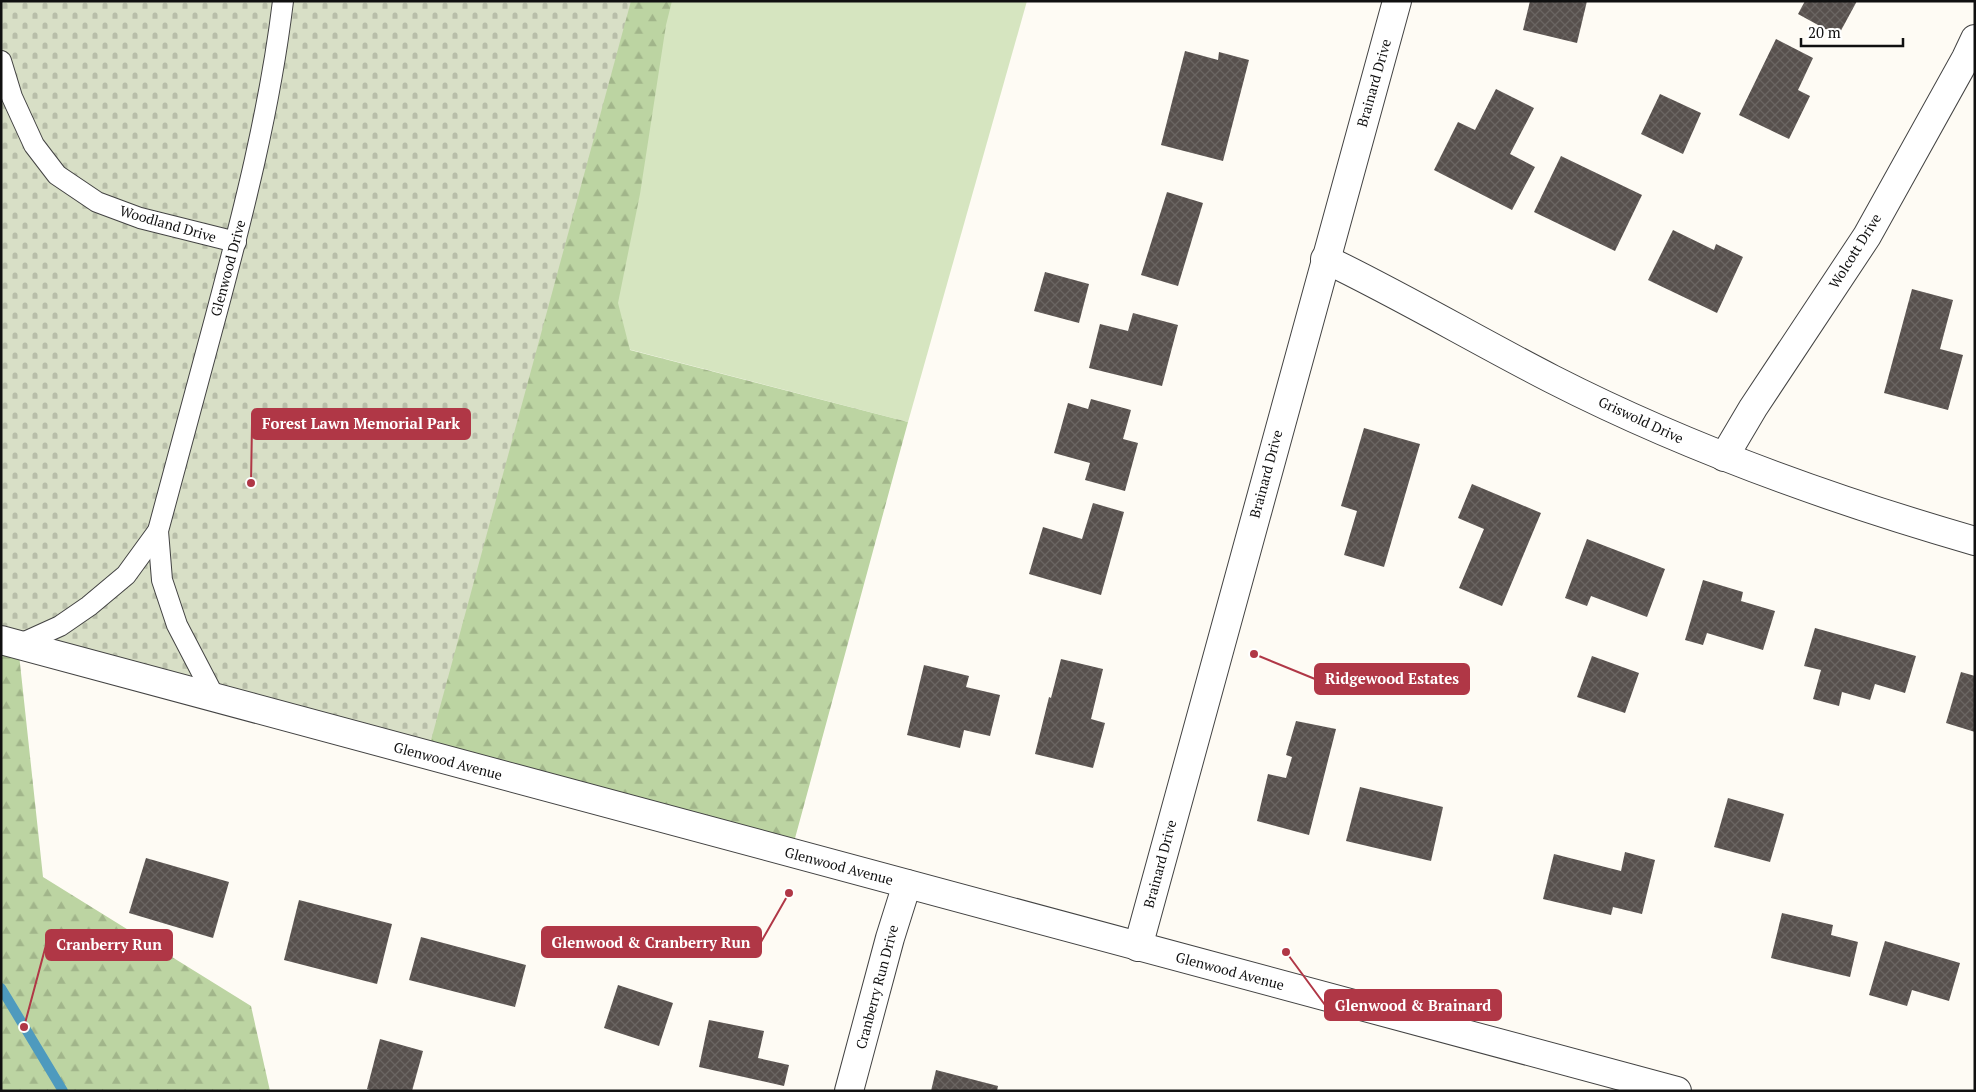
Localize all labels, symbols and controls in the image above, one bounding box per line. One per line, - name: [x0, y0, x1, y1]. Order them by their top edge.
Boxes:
- scale bar: [1801, 15, 1904, 47]
- text: 20 m: [1808, 22, 1841, 42]
- street label: Brainard Drive: [1352, 37, 1395, 129]
- street label: Woodland Drive: [118, 201, 219, 246]
- street label: Wolcott Drive: [1824, 210, 1885, 292]
- street label: Glenwood Drive: [205, 217, 250, 318]
- street label: Griswold Drive: [1596, 392, 1687, 448]
- callout: Forest Lawn Memorial Park: [252, 409, 470, 439]
- text: Forest Lawn Memorial Park: [262, 413, 460, 433]
- street label: Brainard Drive: [1245, 428, 1286, 520]
- callout: Ridgewood Estates: [1315, 664, 1469, 694]
- text: Ridgewood Estates: [1325, 668, 1459, 688]
- street label: Glenwood Avenue: [392, 737, 504, 784]
- street label: Brainard Drive: [1139, 818, 1180, 910]
- street label: Glenwood Avenue: [783, 842, 895, 889]
- street label: Cranberry Run Drive: [851, 923, 902, 1051]
- callout: Glenwood & Cranberry Run: [542, 927, 761, 957]
- callout: Cranberry Run: [46, 930, 172, 960]
- text: Glenwood & Cranberry Run: [552, 932, 751, 952]
- text: Cranberry Run: [56, 934, 162, 954]
- street label: Glenwood Avenue: [1174, 947, 1286, 994]
- callout: Glenwood & Brainard: [1325, 990, 1501, 1020]
- text: Glenwood & Brainard: [1335, 995, 1491, 1015]

